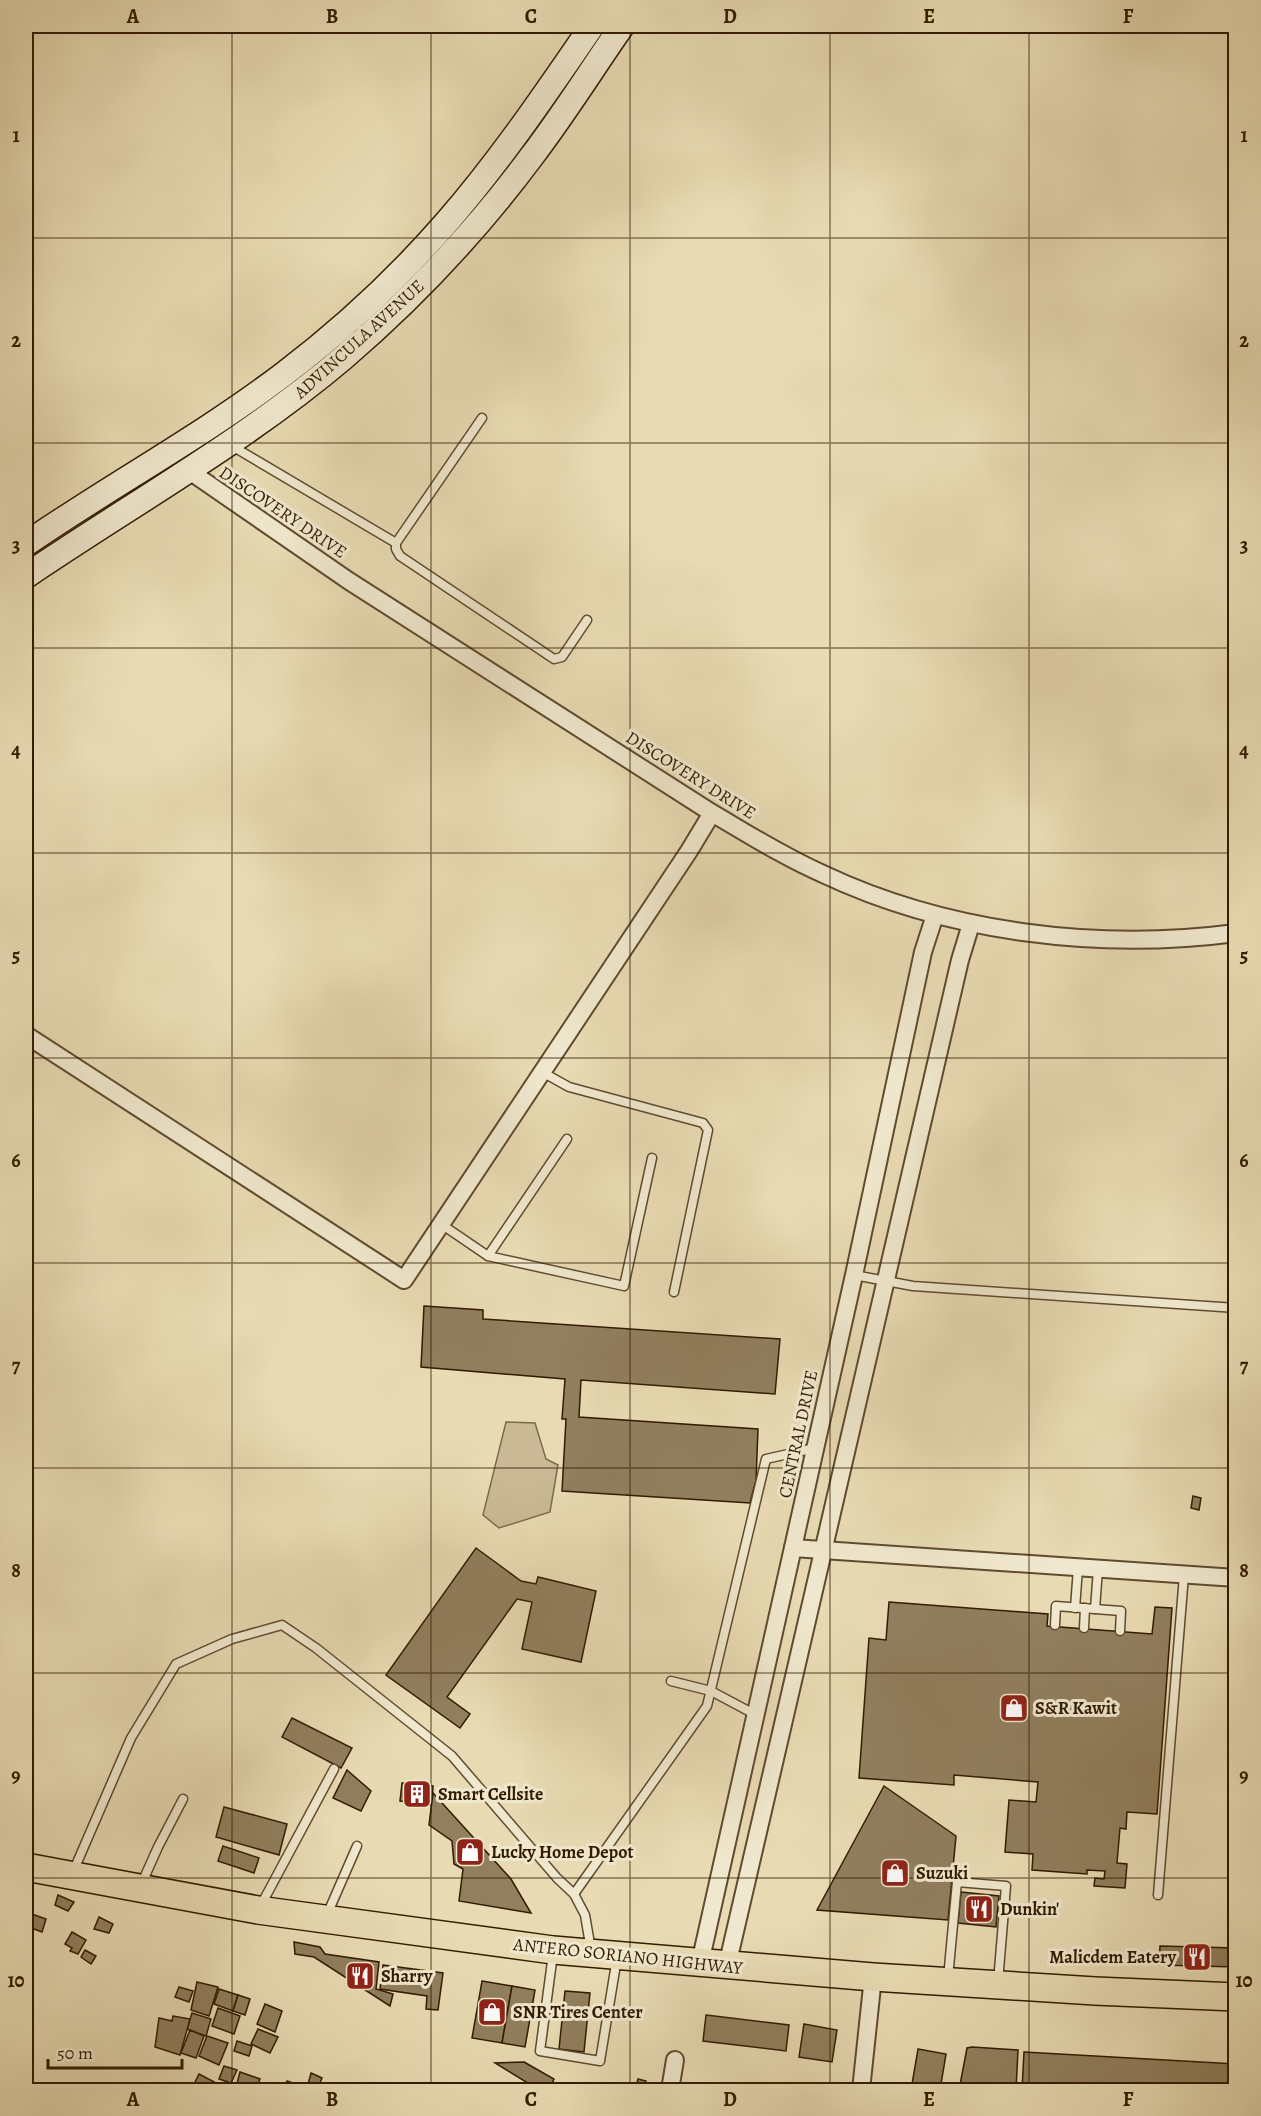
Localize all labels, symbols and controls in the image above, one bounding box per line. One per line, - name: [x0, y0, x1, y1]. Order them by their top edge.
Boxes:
- text: A: [126, 3, 140, 30]
- text: B: [326, 3, 338, 30]
- text: C: [525, 3, 537, 30]
- text: D: [723, 3, 737, 30]
- text: E: [923, 3, 935, 30]
- text: F: [1123, 3, 1134, 30]
- text: 1: [12, 122, 20, 149]
- text: 1: [1240, 122, 1248, 149]
- street label: ADVINCULA AVENUE: [288, 274, 429, 405]
- text: 2: [11, 327, 21, 354]
- text: 2: [1239, 327, 1249, 354]
- street label: DISCOVERY DRIVE: [214, 460, 352, 564]
- text: 3: [12, 532, 20, 559]
- text: 3: [1240, 532, 1248, 559]
- street label: DISCOVERY DRIVE: [621, 725, 761, 825]
- text: 4: [11, 737, 21, 764]
- text: 4: [1239, 737, 1249, 764]
- text: 5: [12, 942, 20, 969]
- text: 5: [1240, 942, 1248, 969]
- text: 6: [11, 1147, 21, 1174]
- text: 6: [1239, 1147, 1249, 1174]
- text: 7: [12, 1352, 21, 1379]
- text: 7: [1240, 1352, 1249, 1379]
- street label: CENTRAL DRIVE: [773, 1368, 823, 1500]
- text: 8: [11, 1557, 21, 1584]
- text: 8: [1239, 1557, 1249, 1584]
- shop icon: S&R Kawit: [998, 1692, 1030, 1724]
- place label: S&R Kawit: [1035, 1696, 1117, 1720]
- text: 9: [11, 1762, 21, 1789]
- text: 9: [1239, 1762, 1249, 1789]
- building icon: Smart Cellsite: [401, 1778, 433, 1810]
- place label: Smart Cellsite: [438, 1782, 543, 1806]
- shop icon: Lucky Home Depot: [454, 1836, 486, 1868]
- place label: Lucky Home Depot: [491, 1840, 633, 1864]
- shop icon: Suzuki: [879, 1857, 911, 1889]
- place label: Suzuki: [916, 1861, 968, 1885]
- restaurant icon: Dunkin': [963, 1893, 995, 1925]
- place label: Dunkin': [1000, 1897, 1059, 1921]
- street label: ANTERO SORIANO HIGHWAY: [511, 1932, 745, 1980]
- restaurant icon: Malicdem Eatery: [1181, 1941, 1213, 1973]
- place label: Malicdem Eatery: [1049, 1945, 1177, 1969]
- restaurant icon: Sharry: [344, 1960, 376, 1992]
- place label: Sharry: [381, 1964, 433, 1988]
- text: 10: [7, 1967, 25, 1994]
- text: 10: [1235, 1967, 1253, 1994]
- shop icon: SNR Tires Center: [476, 1996, 508, 2028]
- place label: SNR Tires Center: [513, 2000, 643, 2024]
- scale bar: [48, 2032, 182, 2070]
- text: 50 m: [57, 2041, 93, 2065]
- text: A: [126, 2086, 140, 2113]
- text: B: [326, 2086, 338, 2113]
- text: C: [525, 2086, 537, 2113]
- text: D: [723, 2086, 737, 2113]
- text: E: [923, 2086, 935, 2113]
- text: F: [1123, 2086, 1134, 2113]

